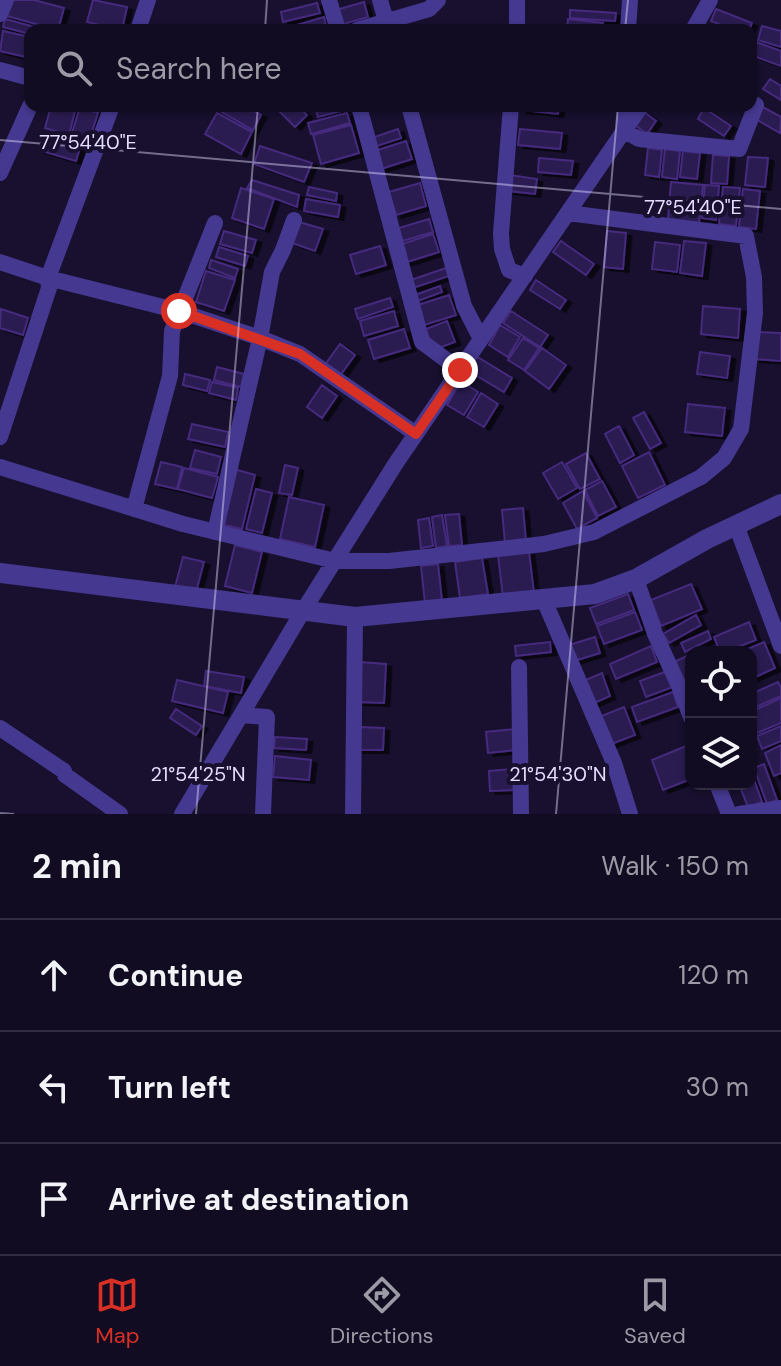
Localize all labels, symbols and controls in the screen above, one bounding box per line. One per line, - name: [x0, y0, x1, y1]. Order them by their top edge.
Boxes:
- search box: [24, 24, 757, 112]
- icon: search: [52, 46, 96, 90]
- text: Search here: [116, 49, 282, 88]
- text: 77°54'40"E: [39, 129, 137, 155]
- text: 77°54'40"E: [644, 194, 742, 220]
- route start: [161, 293, 197, 329]
- route end: [442, 352, 478, 388]
- map controls: [685, 646, 757, 790]
- button: locate: [685, 646, 757, 718]
- button: layers: [685, 718, 757, 790]
- text: 21°54'25"N: [150, 761, 246, 787]
- text: 21°54'30"N: [509, 761, 607, 787]
- text: 2 min: [32, 844, 122, 889]
- text: Walk · 150 m: [601, 849, 749, 883]
- icon: ahead: [32, 953, 76, 997]
- text: Continue: [108, 956, 243, 995]
- text: 120 m: [678, 958, 749, 992]
- icon: left: [32, 1065, 76, 1109]
- text: Turn left: [108, 1068, 231, 1107]
- text: 30 m: [686, 1070, 749, 1104]
- icon: arrive: [32, 1177, 76, 1221]
- text: Arrive at destination: [108, 1180, 409, 1219]
- tab: Map: [95, 1273, 140, 1350]
- tab: Directions: [330, 1273, 434, 1350]
- tab: Saved: [624, 1273, 686, 1350]

